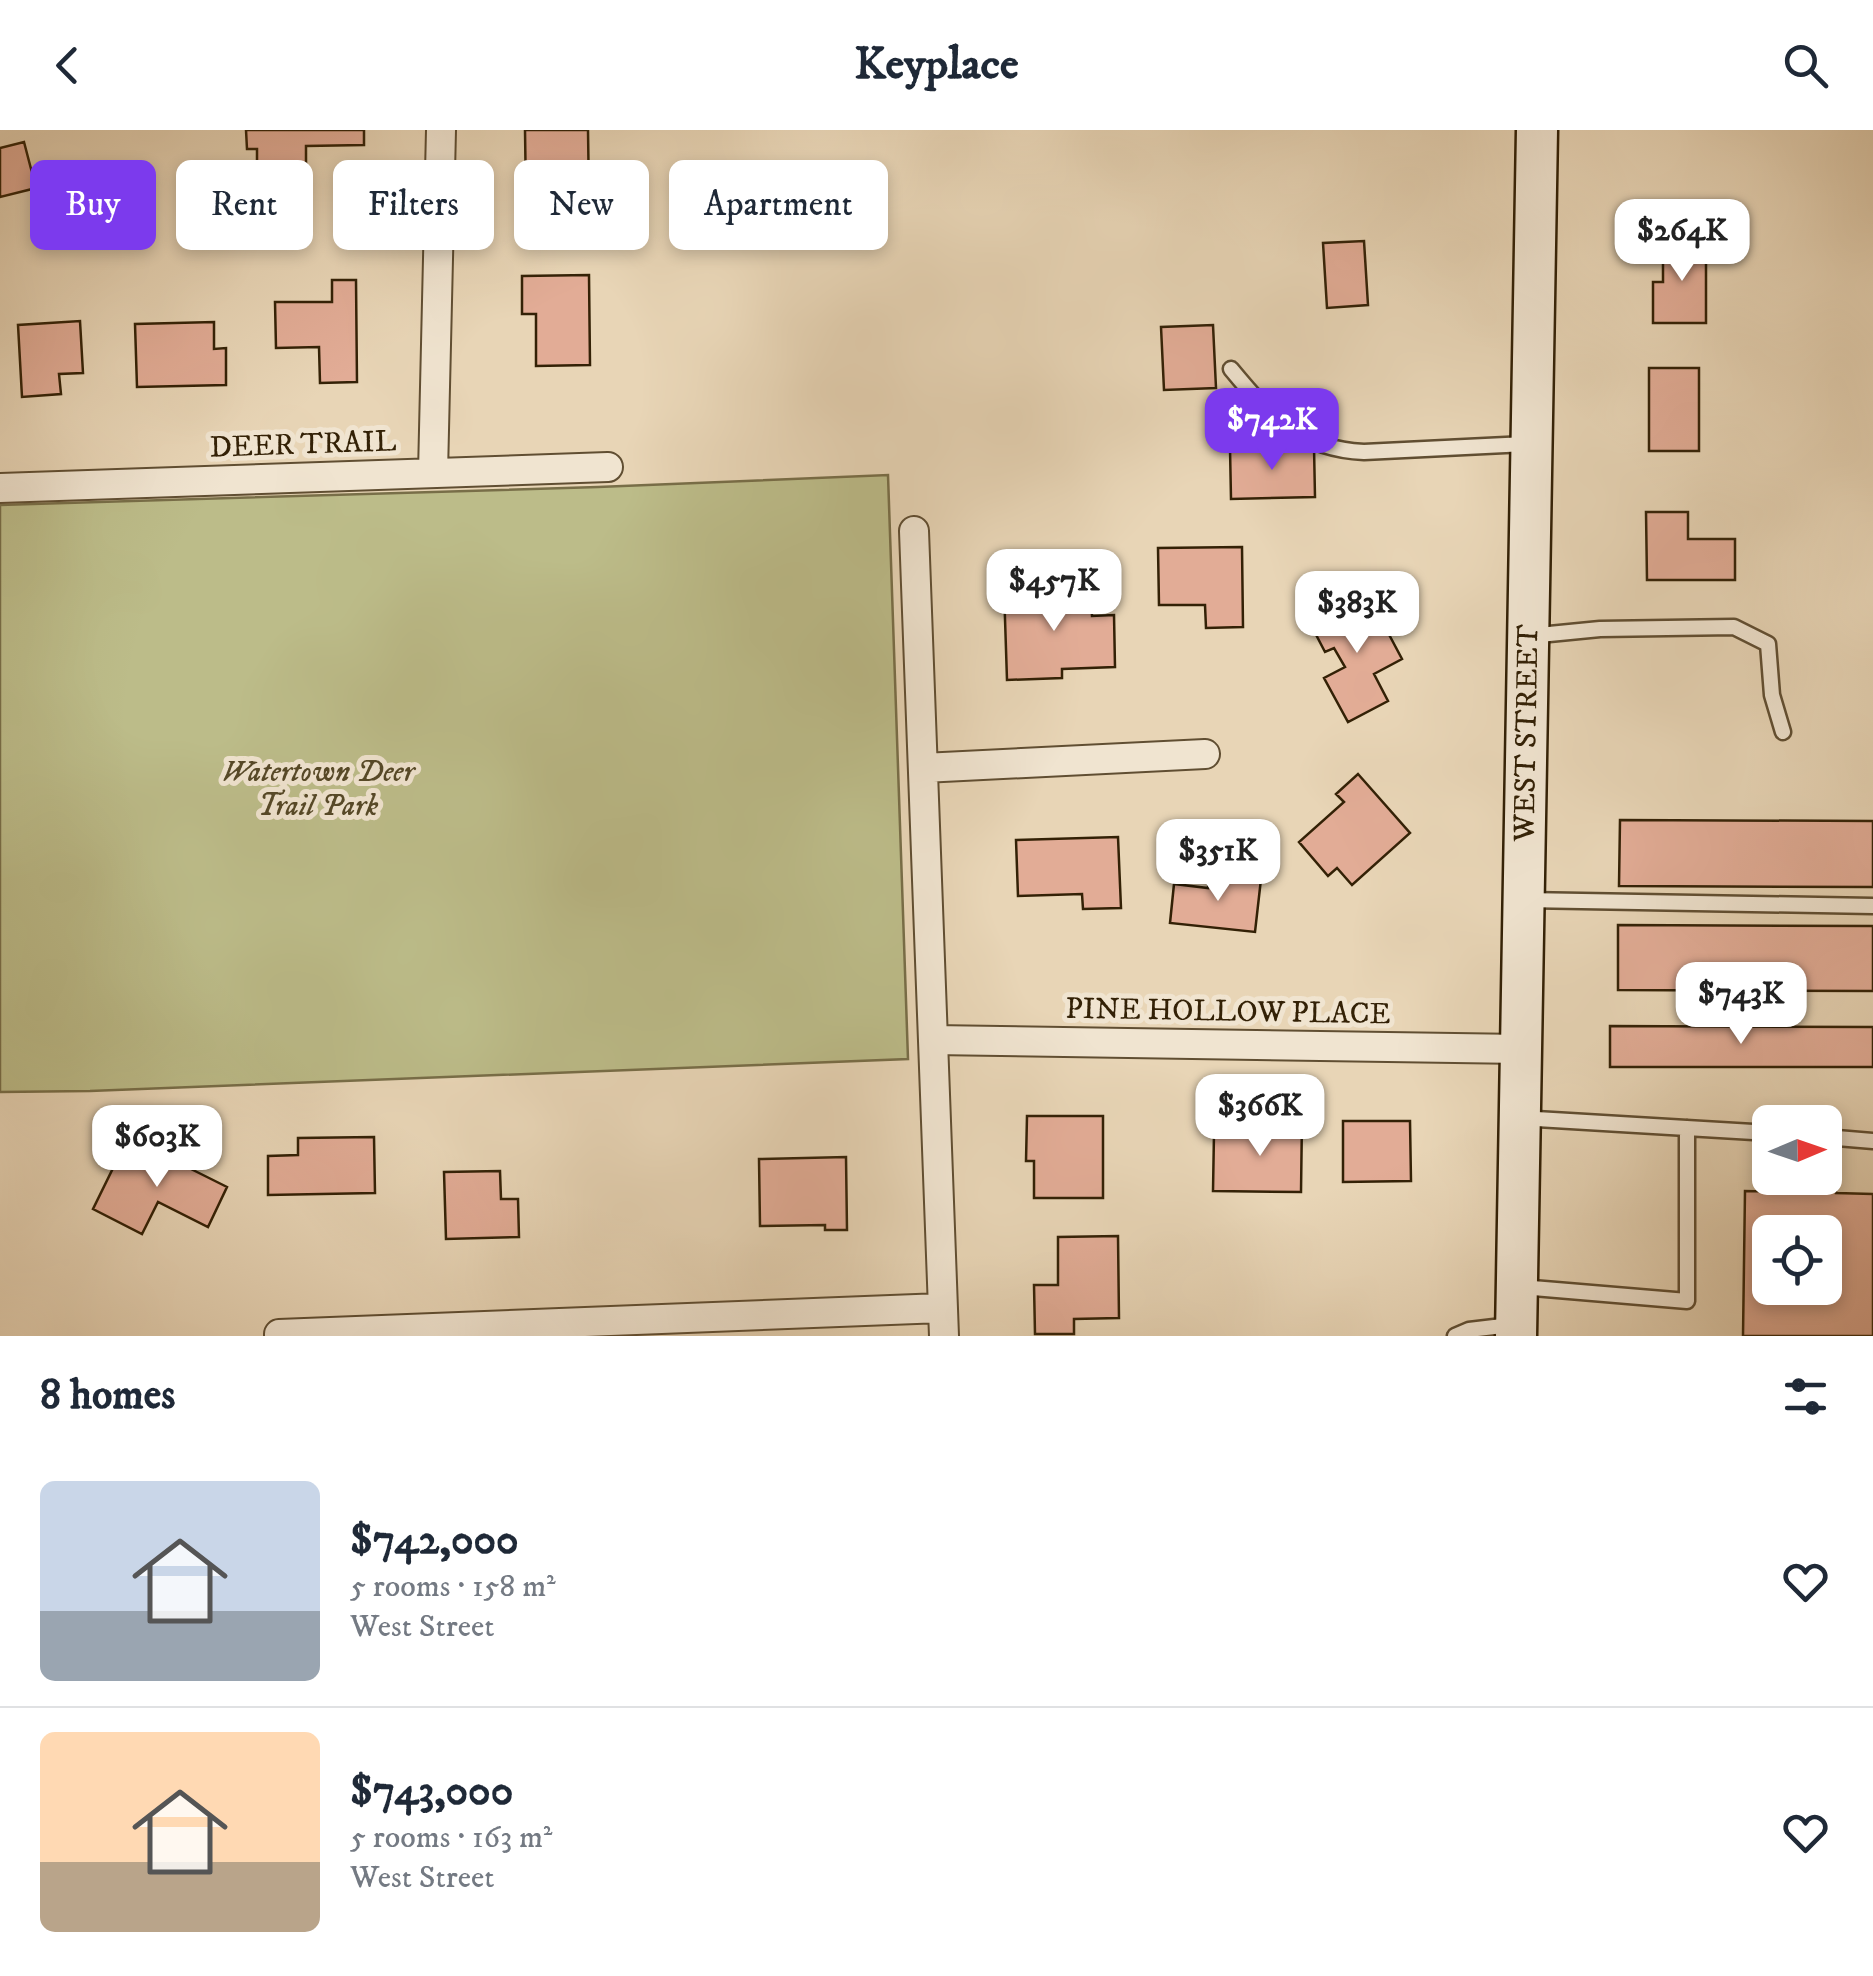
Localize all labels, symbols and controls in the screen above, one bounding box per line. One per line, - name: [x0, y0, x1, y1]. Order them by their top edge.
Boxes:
- text: Keyplace: [854, 37, 1019, 93]
- icon: back: [40, 38, 95, 93]
- icon: search: [1778, 38, 1833, 93]
- chip: Buy: [30, 160, 156, 250]
- chip: Rent: [176, 160, 313, 250]
- chip: Filters: [333, 160, 494, 250]
- chip: New: [514, 160, 649, 250]
- chip: Apartment: [669, 160, 888, 250]
- pin: $264K: [1612, 199, 1752, 284]
- text: $264K: [1637, 211, 1727, 251]
- pin: $742K: [1202, 388, 1342, 473]
- text: $742K: [1227, 400, 1317, 440]
- street label: DEER TRAIL: [209, 423, 397, 467]
- pin: $457K: [984, 549, 1124, 634]
- text: $457K: [1009, 561, 1099, 601]
- pin: $383K: [1287, 571, 1427, 656]
- text: $383K: [1317, 583, 1397, 623]
- street label: WEST STREET: [1507, 624, 1547, 843]
- park label: Watertown Deer Trail Park: [222, 754, 417, 825]
- pin: $351K: [1148, 819, 1288, 904]
- text: $351K: [1178, 831, 1258, 871]
- pin: $743K: [1671, 962, 1811, 1047]
- text: $743K: [1698, 974, 1784, 1014]
- street label: PINE HOLLOW PLACE: [1065, 991, 1391, 1033]
- pin: $366K: [1190, 1074, 1330, 1159]
- text: $366K: [1217, 1086, 1303, 1126]
- pin: $603K: [87, 1105, 227, 1190]
- north arrow: [1752, 1105, 1842, 1195]
- map controls: [1752, 1105, 1842, 1305]
- text: $603K: [114, 1117, 200, 1157]
- button: locate: [1752, 1215, 1842, 1305]
- icon: filters: [1778, 1369, 1833, 1424]
- text: 8 homes: [40, 1370, 175, 1422]
- text: $742,000: [350, 1515, 519, 1567]
- icon: home: [120, 1521, 240, 1641]
- icon: heart: [1778, 1554, 1833, 1609]
- text: 5 rooms · 158 m²: [350, 1567, 556, 1607]
- text: West Street: [350, 1607, 495, 1647]
- text: $743,000: [350, 1766, 513, 1818]
- icon: home: [120, 1772, 240, 1892]
- icon: heart: [1778, 1805, 1833, 1860]
- text: 5 rooms · 163 m²: [350, 1818, 552, 1858]
- text: West Street: [350, 1858, 495, 1898]

